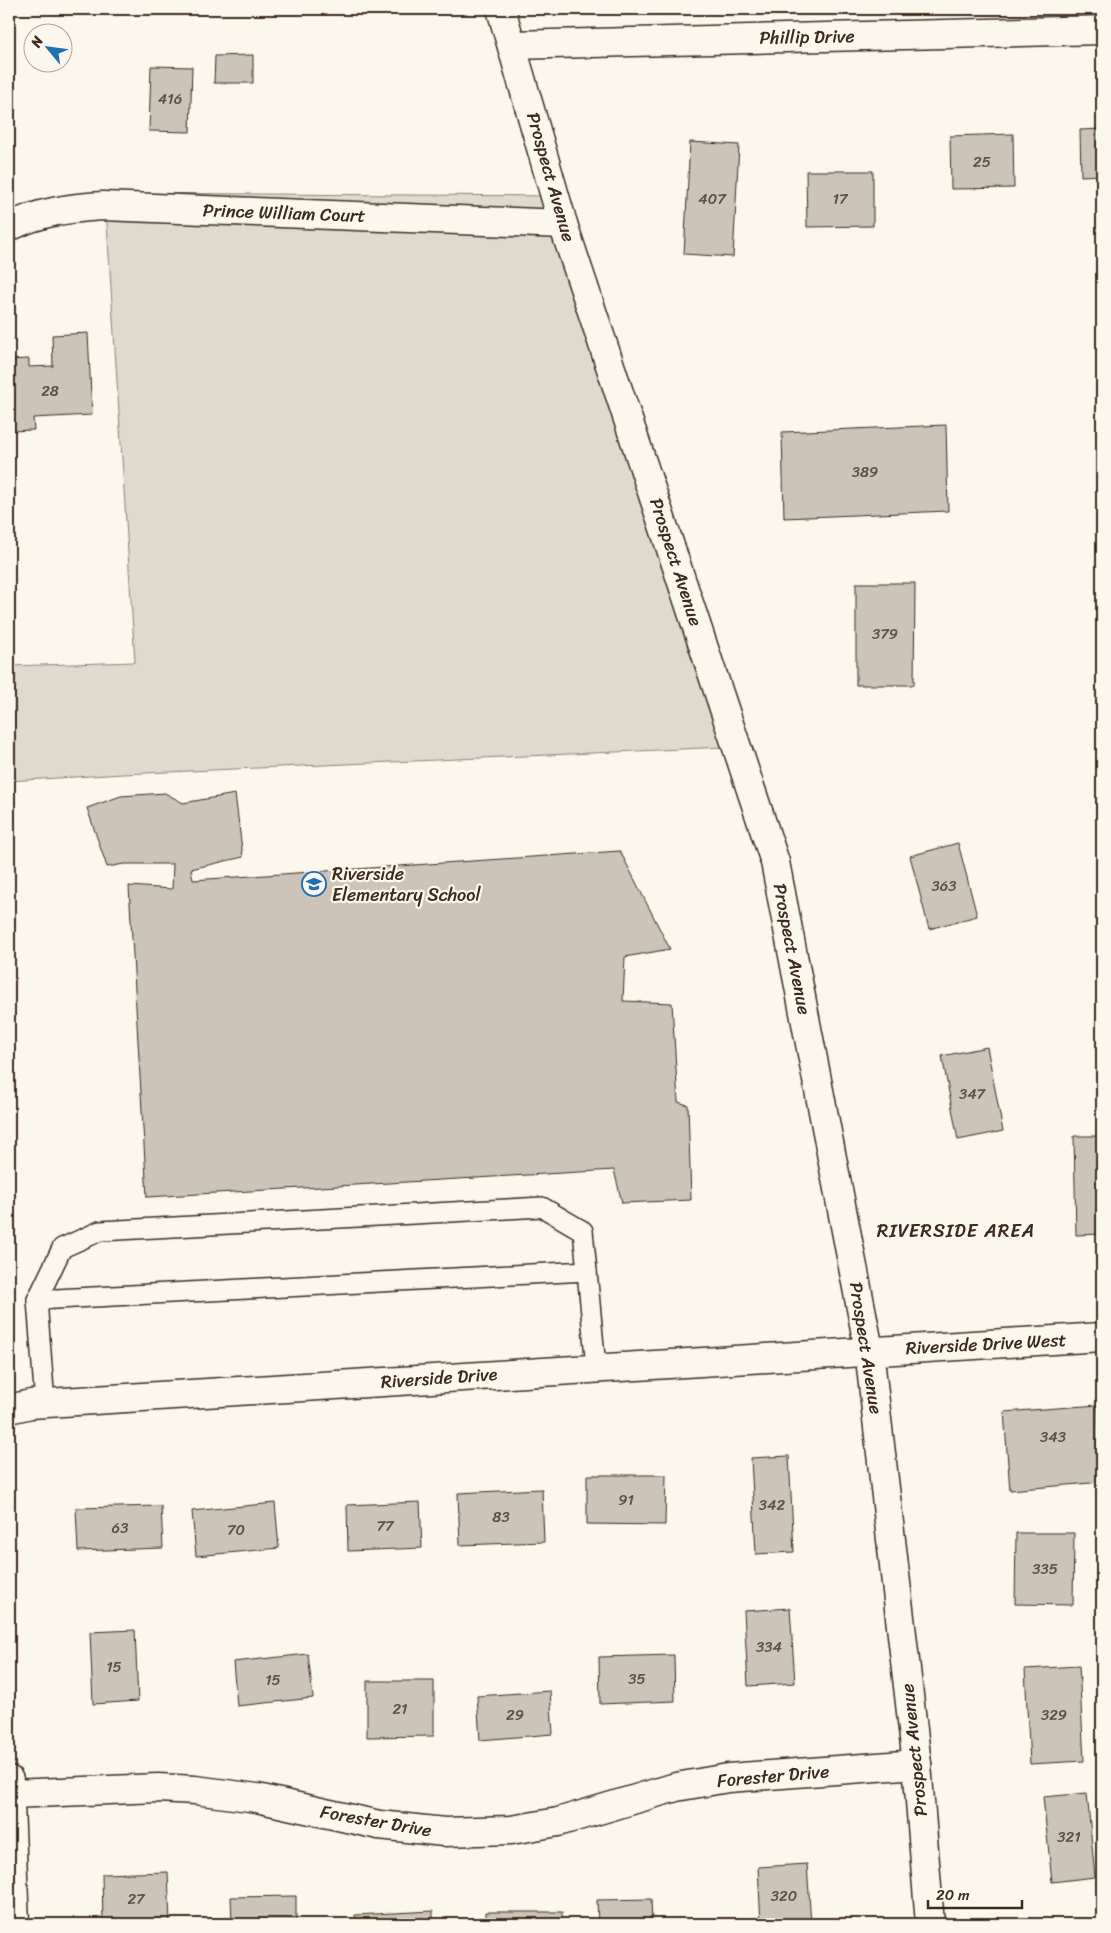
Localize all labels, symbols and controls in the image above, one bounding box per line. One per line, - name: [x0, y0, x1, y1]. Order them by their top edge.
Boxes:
- street label: Phillip Drive: [759, 20, 855, 54]
- north arrow: [22, 22, 72, 72]
- text: N: [23, 31, 50, 53]
- house number: 416: [158, 86, 182, 112]
- street label: Prospect Avenue: [517, 108, 585, 246]
- house number: 25: [973, 149, 991, 175]
- house number: 407: [698, 186, 727, 212]
- house number: 17: [832, 186, 849, 212]
- street label: Prince William Court: [202, 194, 366, 232]
- house number: 28: [41, 378, 59, 404]
- house number: 389: [852, 459, 878, 485]
- street label: Prospect Avenue: [640, 494, 712, 630]
- house number: 379: [872, 621, 898, 647]
- place label: Riverside Elementary School: [332, 858, 481, 911]
- school or university icon: Riverside Elementary School: [301, 871, 327, 897]
- house number: 363: [932, 873, 957, 899]
- street label: Prospect Avenue: [764, 880, 820, 1018]
- house number: 347: [959, 1081, 987, 1107]
- district label: RIVERSIDE AREA: [877, 1214, 1035, 1247]
- street label: Prospect Avenue: [840, 1280, 892, 1416]
- street label: Riverside Drive West: [905, 1324, 1067, 1364]
- street label: Riverside Drive: [380, 1358, 499, 1398]
- house number: 343: [1040, 1424, 1066, 1450]
- house number: 91: [618, 1487, 634, 1513]
- house number: 342: [759, 1492, 785, 1518]
- house number: 83: [492, 1504, 510, 1530]
- house number: 77: [376, 1513, 395, 1539]
- house number: 63: [112, 1515, 128, 1541]
- house number: 70: [227, 1517, 245, 1543]
- house number: 335: [1032, 1556, 1058, 1582]
- house number: 334: [756, 1634, 782, 1660]
- house number: 15: [106, 1654, 122, 1680]
- house number: 35: [628, 1666, 646, 1692]
- house number: 15: [265, 1667, 281, 1693]
- street label: Prospect Avenue: [891, 1682, 937, 1818]
- house number: 21: [392, 1696, 408, 1722]
- house number: 29: [506, 1702, 524, 1728]
- house number: 329: [1041, 1702, 1067, 1728]
- street label: Forester Drive: [716, 1755, 830, 1797]
- street label: Forester Drive: [318, 1795, 434, 1847]
- house number: 321: [1057, 1824, 1081, 1850]
- scale bar: [928, 1878, 1022, 1910]
- text: 20 m: [936, 1882, 970, 1908]
- house number: 320: [771, 1883, 797, 1909]
- house number: 27: [127, 1886, 146, 1912]

